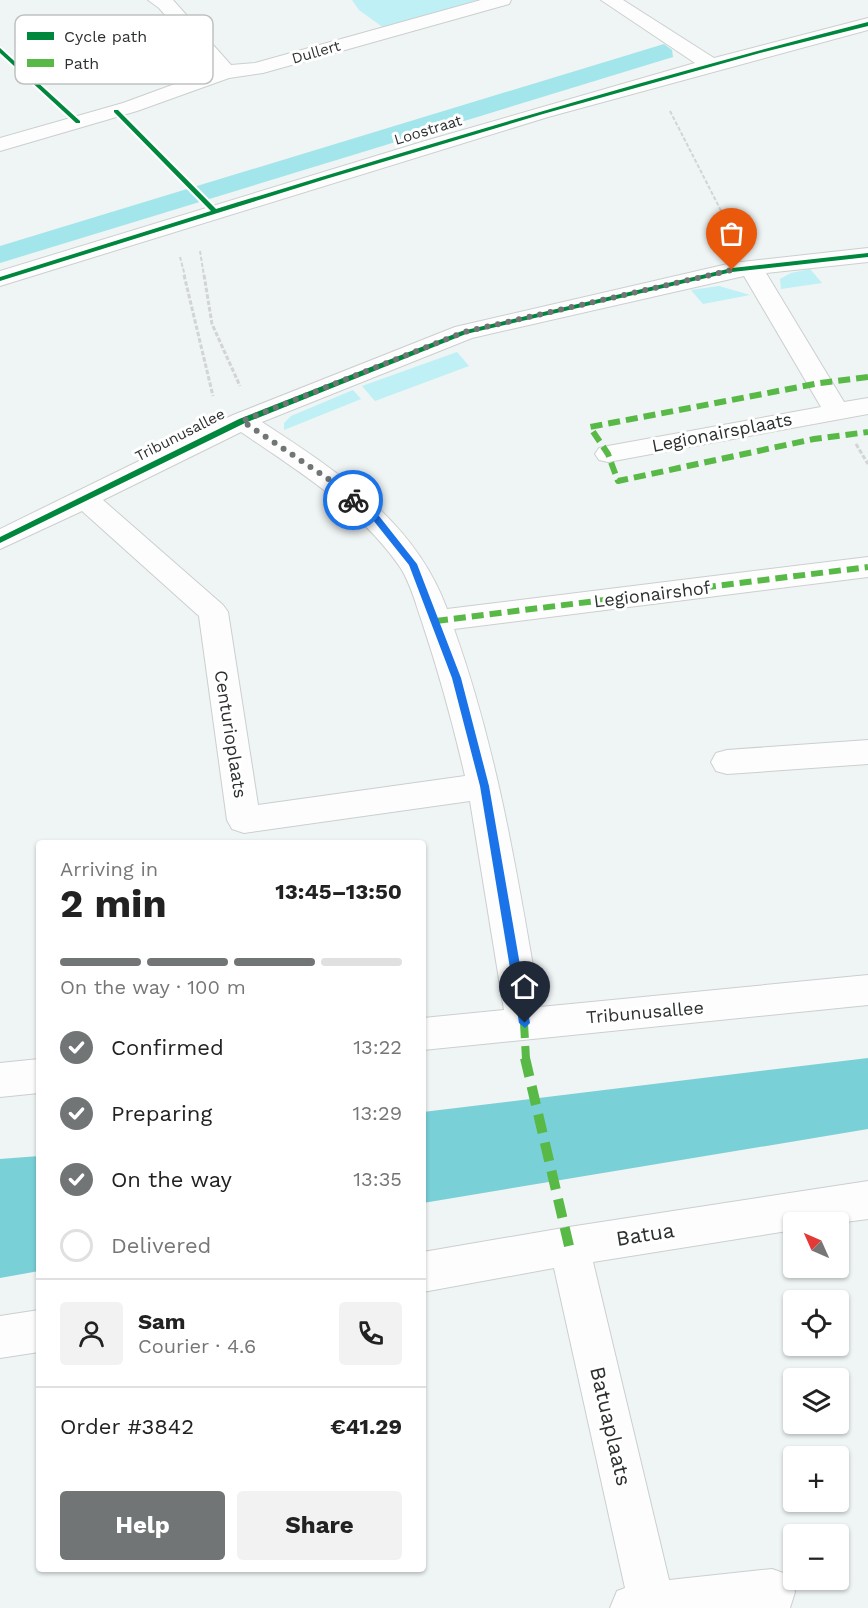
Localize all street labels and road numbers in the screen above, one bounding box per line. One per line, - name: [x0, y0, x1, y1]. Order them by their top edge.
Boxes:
- street label: Dullert: [290, 36, 343, 68]
- street label: Loostraat: [392, 111, 465, 149]
- street label: Tribunusallee: [132, 405, 228, 465]
- street label: Legionairsplaats: [650, 408, 794, 456]
- street label: Legionairshof: [592, 576, 712, 612]
- street label: Centurioplaats: [211, 669, 251, 799]
- street label: Tribunusallee: [585, 996, 705, 1028]
- street label: Batua: [614, 1217, 676, 1251]
- street label: Batuaplaats: [585, 1364, 637, 1488]

